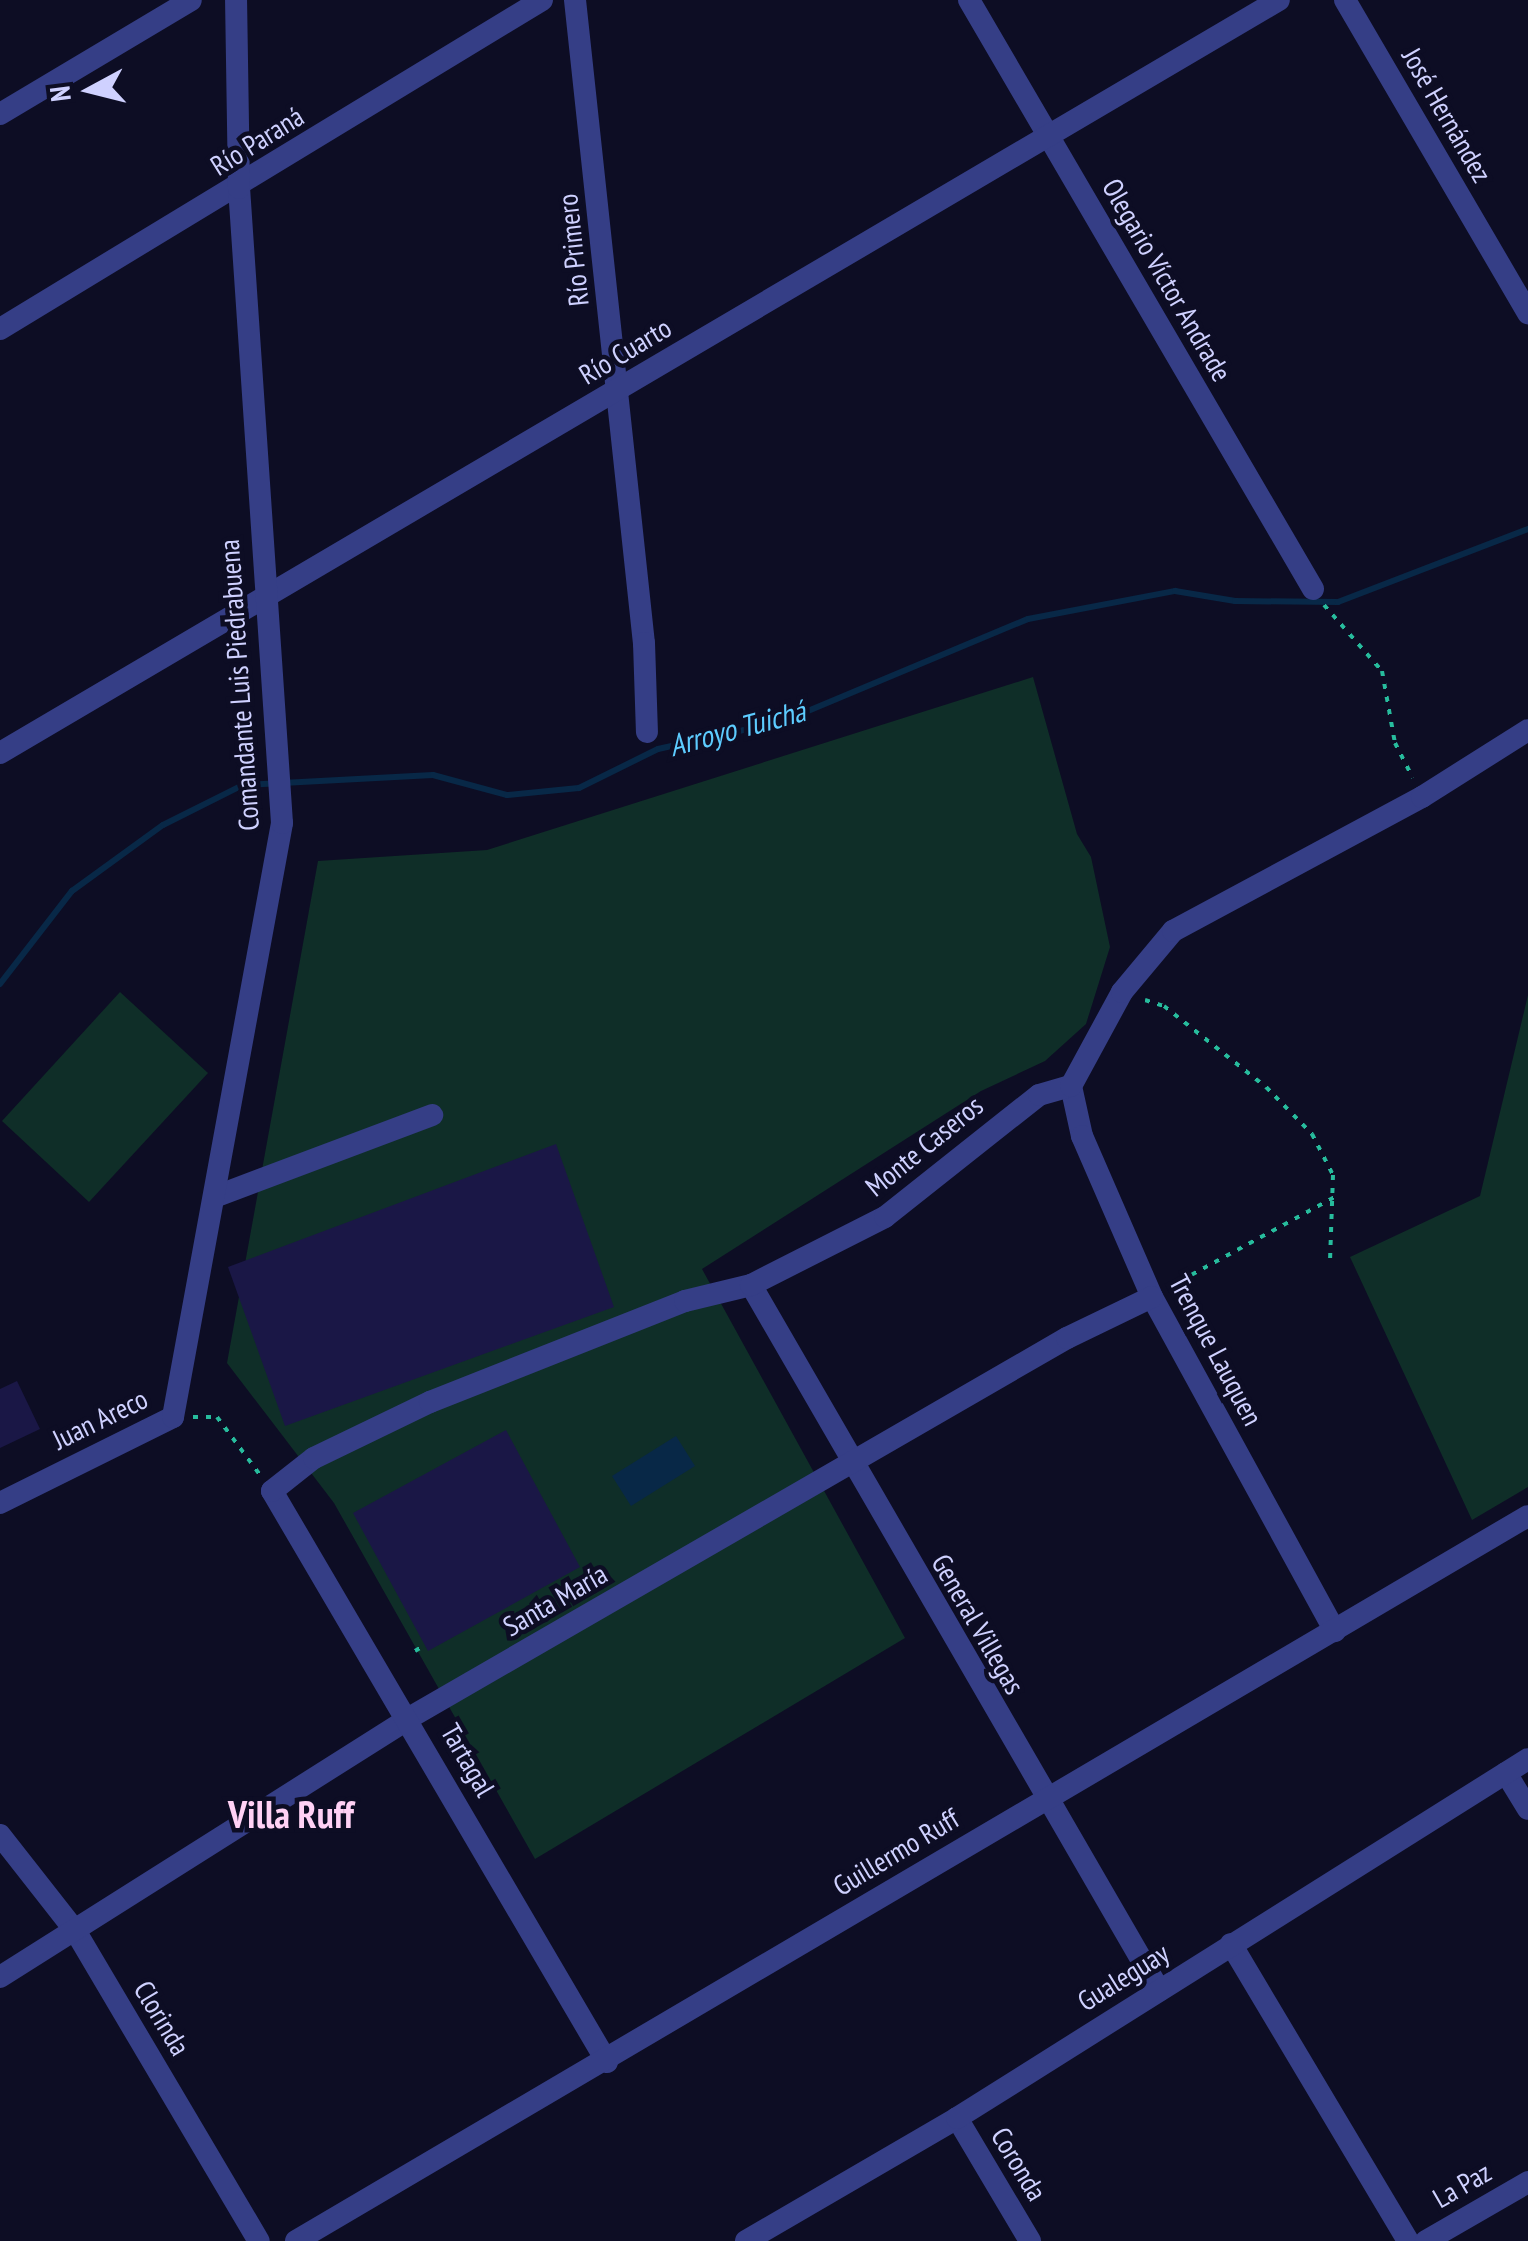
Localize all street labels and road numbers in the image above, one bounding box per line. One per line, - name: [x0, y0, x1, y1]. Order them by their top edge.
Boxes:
- street label: José Hernández: [1395, 42, 1499, 188]
- street label: Río Paraná: [204, 99, 310, 183]
- street label: Olegario Víctor Andrade: [1095, 172, 1239, 388]
- street label: Río Primero: [550, 192, 596, 308]
- street label: Río Cuarto: [573, 311, 677, 391]
- street label: Comandante Luis Piedrabuena: [212, 538, 266, 832]
- street label: Monte Caseros: [859, 1089, 989, 1203]
- street label: Trenque Lauquen: [1162, 1269, 1270, 1431]
- street label: Juan Areco: [47, 1382, 153, 1456]
- street label: General Villegas: [924, 1548, 1032, 1700]
- street label: Santa María: [497, 1557, 613, 1643]
- street label: Tartagal: [434, 1718, 502, 1802]
- street label: Guillermo Ruff: [827, 1801, 965, 1903]
- street label: Gualeguay: [1071, 1936, 1175, 2018]
- street label: Clorinda: [127, 1975, 197, 2061]
- street label: Coronda: [984, 2121, 1054, 2207]
- street label: La Paz: [1427, 2155, 1497, 2215]

